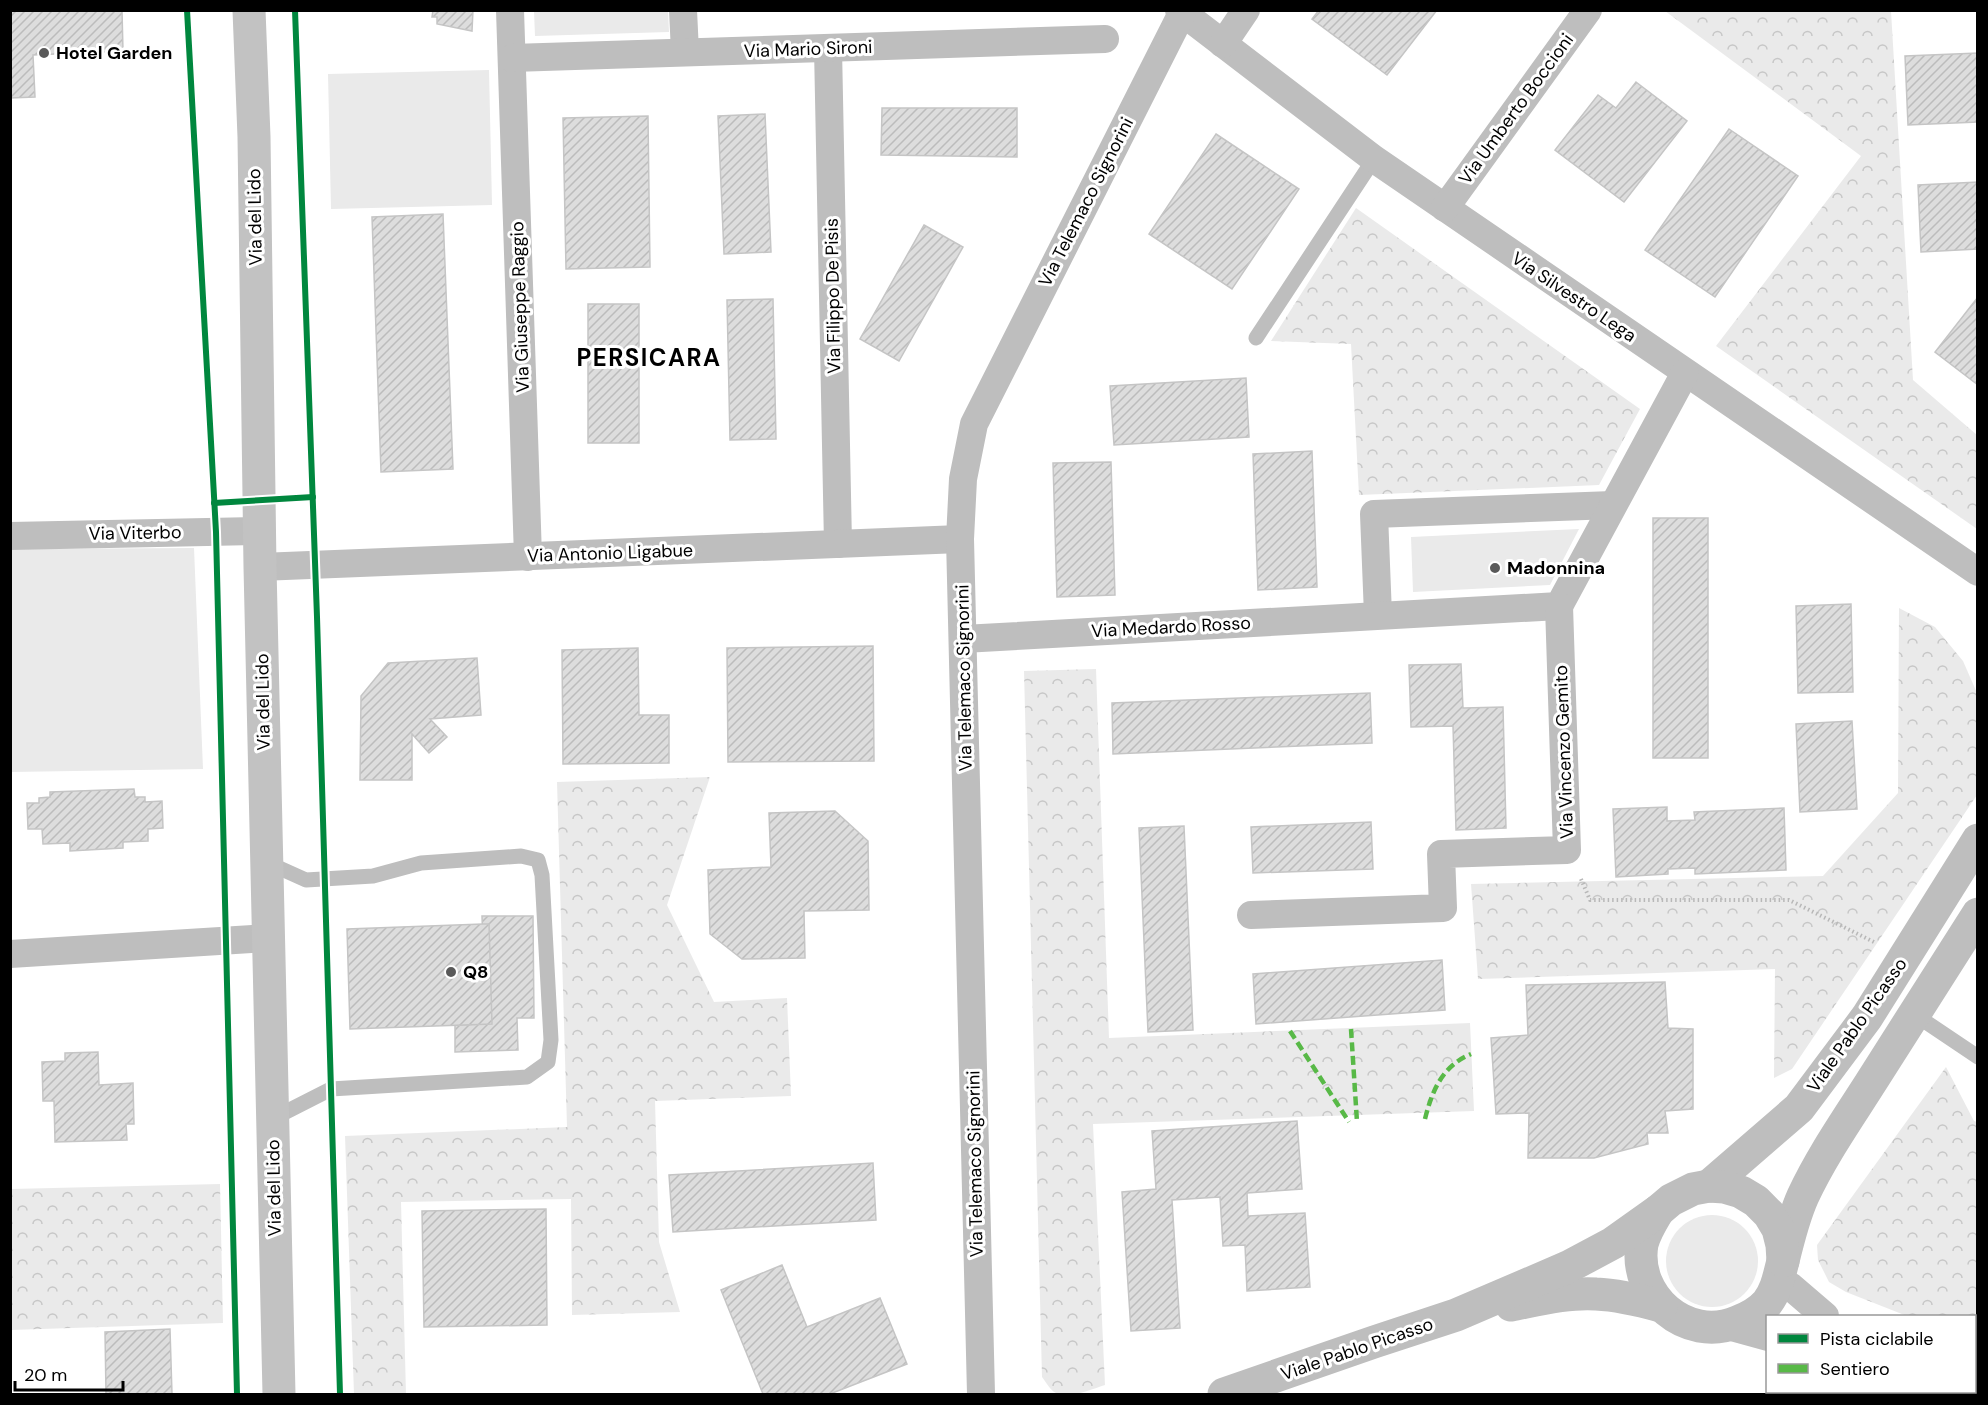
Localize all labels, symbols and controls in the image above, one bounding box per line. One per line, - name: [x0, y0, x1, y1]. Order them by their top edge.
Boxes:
- street label: Via Umberto Boccioni: [1453, 29, 1579, 189]
- street label: Via Mario Sironi: [743, 35, 873, 63]
- place label: Hotel Garden: [56, 41, 172, 65]
- marker: Hotel Garden: [37, 46, 51, 60]
- street label: Via Telemaco Signorini: [1033, 113, 1139, 291]
- street label: Via del Lido: [242, 168, 268, 266]
- street label: Via Filippo De Pisis: [820, 218, 846, 374]
- street label: Via Giuseppe Raggio: [505, 221, 535, 393]
- street label: Via Silvestro Lega: [1507, 246, 1641, 348]
- district label: PERSICARA: [576, 342, 722, 373]
- street label: Via Viterbo: [88, 520, 182, 546]
- street label: Via Antonio Ligabue: [526, 538, 694, 568]
- place label: Madonnina: [1507, 556, 1605, 580]
- marker: Madonnina: [1488, 561, 1502, 575]
- street label: Via Telemaco Signorini: [950, 584, 978, 772]
- street label: Via Medardo Rosso: [1090, 611, 1252, 643]
- street label: Via del Lido: [250, 653, 276, 751]
- street label: Via Vincenzo Gemito: [1549, 665, 1579, 839]
- street label: Viale Pablo Picasso: [1801, 953, 1913, 1097]
- place label: Q8: [463, 960, 489, 984]
- marker: Q8: [444, 965, 458, 979]
- street label: Via Telemaco Signorini: [961, 1070, 989, 1258]
- street label: Via del Lido: [261, 1139, 287, 1237]
- street label: Viale Pablo Picasso: [1278, 1312, 1436, 1386]
- legend: [1766, 1315, 1976, 1393]
- text: Pista ciclabile: [1820, 1327, 1934, 1351]
- scale bar: [15, 1354, 123, 1392]
- text: Sentiero: [1820, 1357, 1890, 1381]
- text: 20 m: [24, 1363, 67, 1387]

